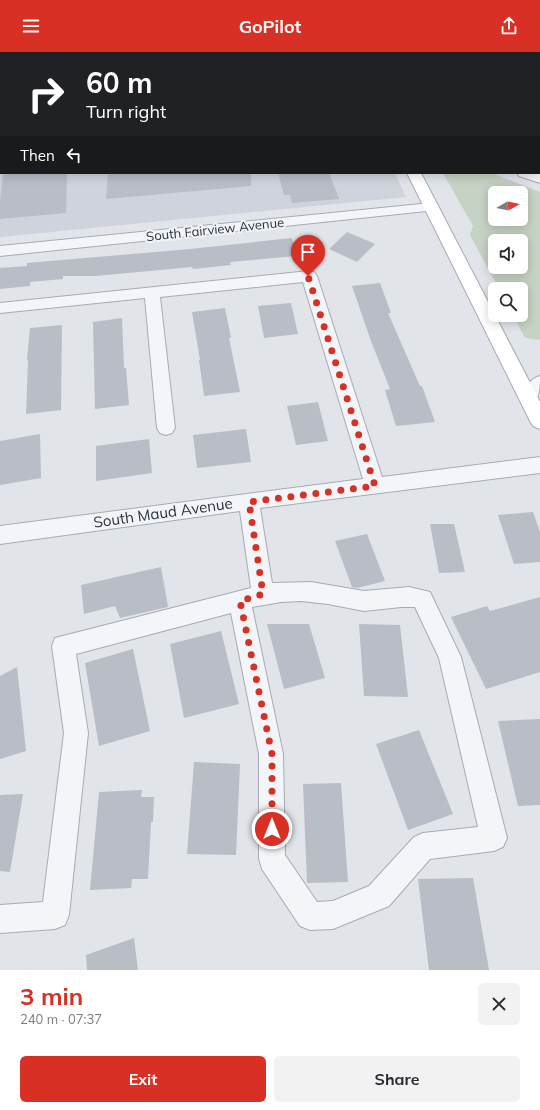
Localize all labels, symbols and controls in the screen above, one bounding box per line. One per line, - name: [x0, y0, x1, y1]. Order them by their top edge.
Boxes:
- icon: menu: [20, 15, 42, 37]
- text: GoPilot: [239, 15, 301, 38]
- icon: share: [498, 15, 520, 37]
- text: 60 m: [86, 65, 152, 100]
- icon: right: [20, 68, 72, 120]
- text: Turn right: [86, 100, 166, 123]
- icon: left: [63, 144, 85, 166]
- text: Then: [20, 146, 55, 165]
- north arrow: [488, 186, 528, 226]
- map controls: [488, 186, 528, 322]
- street label: South Fairview Avenue: [145, 214, 285, 244]
- button: sound: [488, 234, 528, 274]
- pin: [291, 235, 325, 276]
- icon: arrive: [297, 241, 319, 263]
- button: search: [488, 282, 528, 322]
- street label: South Maud Avenue: [92, 493, 234, 532]
- position arrow: [251, 808, 293, 850]
- text: 3 min: [20, 981, 83, 1011]
- button: close: [478, 983, 520, 1025]
- text: 240 m · 07:37: [20, 1011, 102, 1027]
- button: Exit: [20, 1056, 266, 1102]
- button: Share: [274, 1056, 520, 1102]

